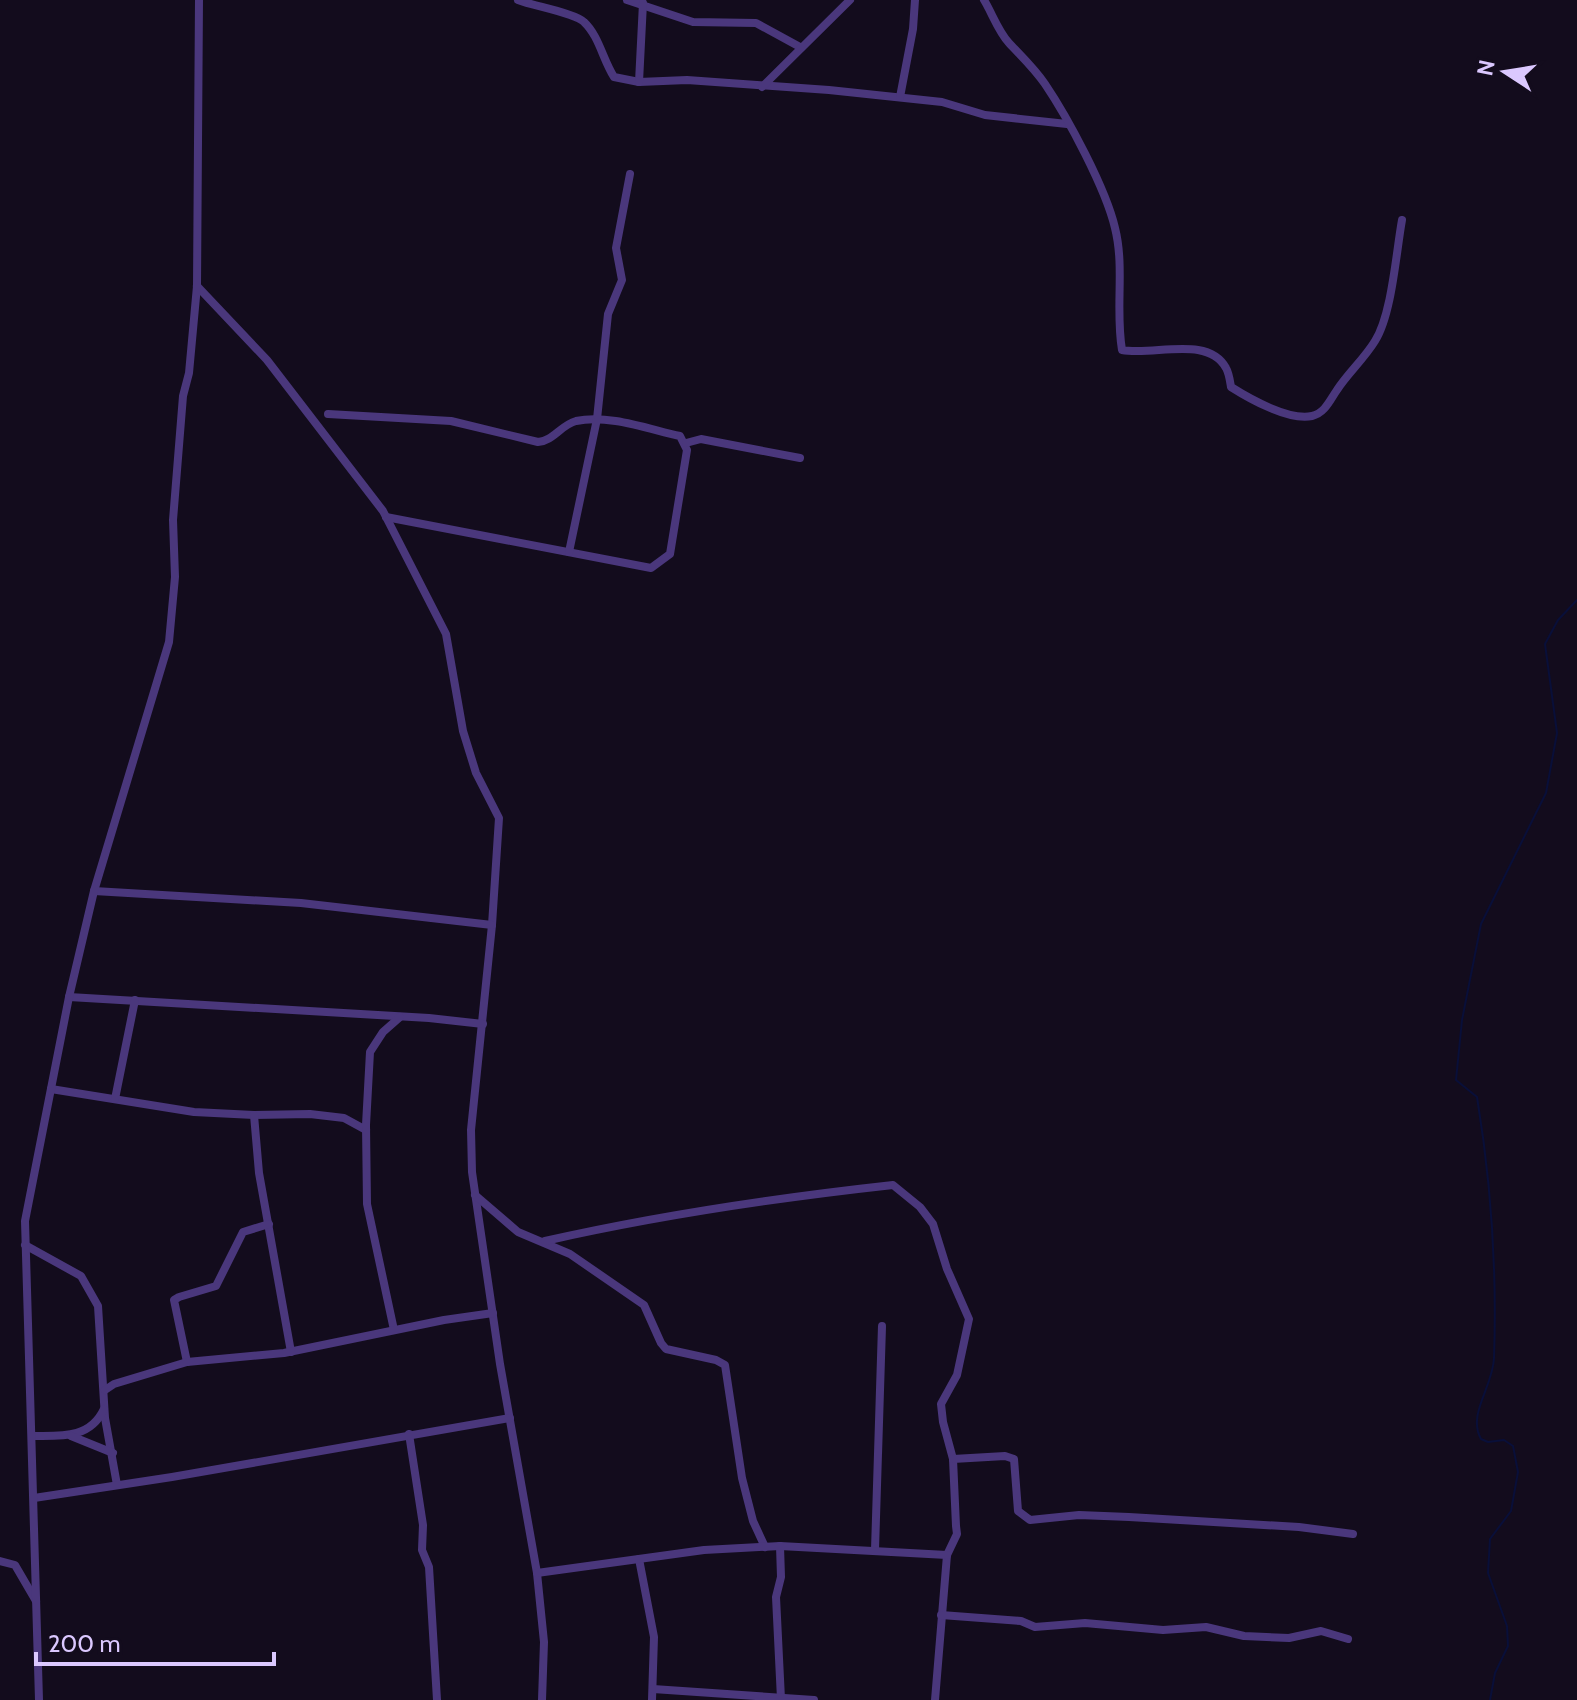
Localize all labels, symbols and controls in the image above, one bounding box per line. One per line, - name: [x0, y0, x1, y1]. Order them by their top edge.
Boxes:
- north arrow: [1465, 32, 1545, 112]
- text: N: [1471, 58, 1501, 78]
- scale bar: [36, 1616, 274, 1666]
- text: 200 m: [48, 1629, 121, 1658]

